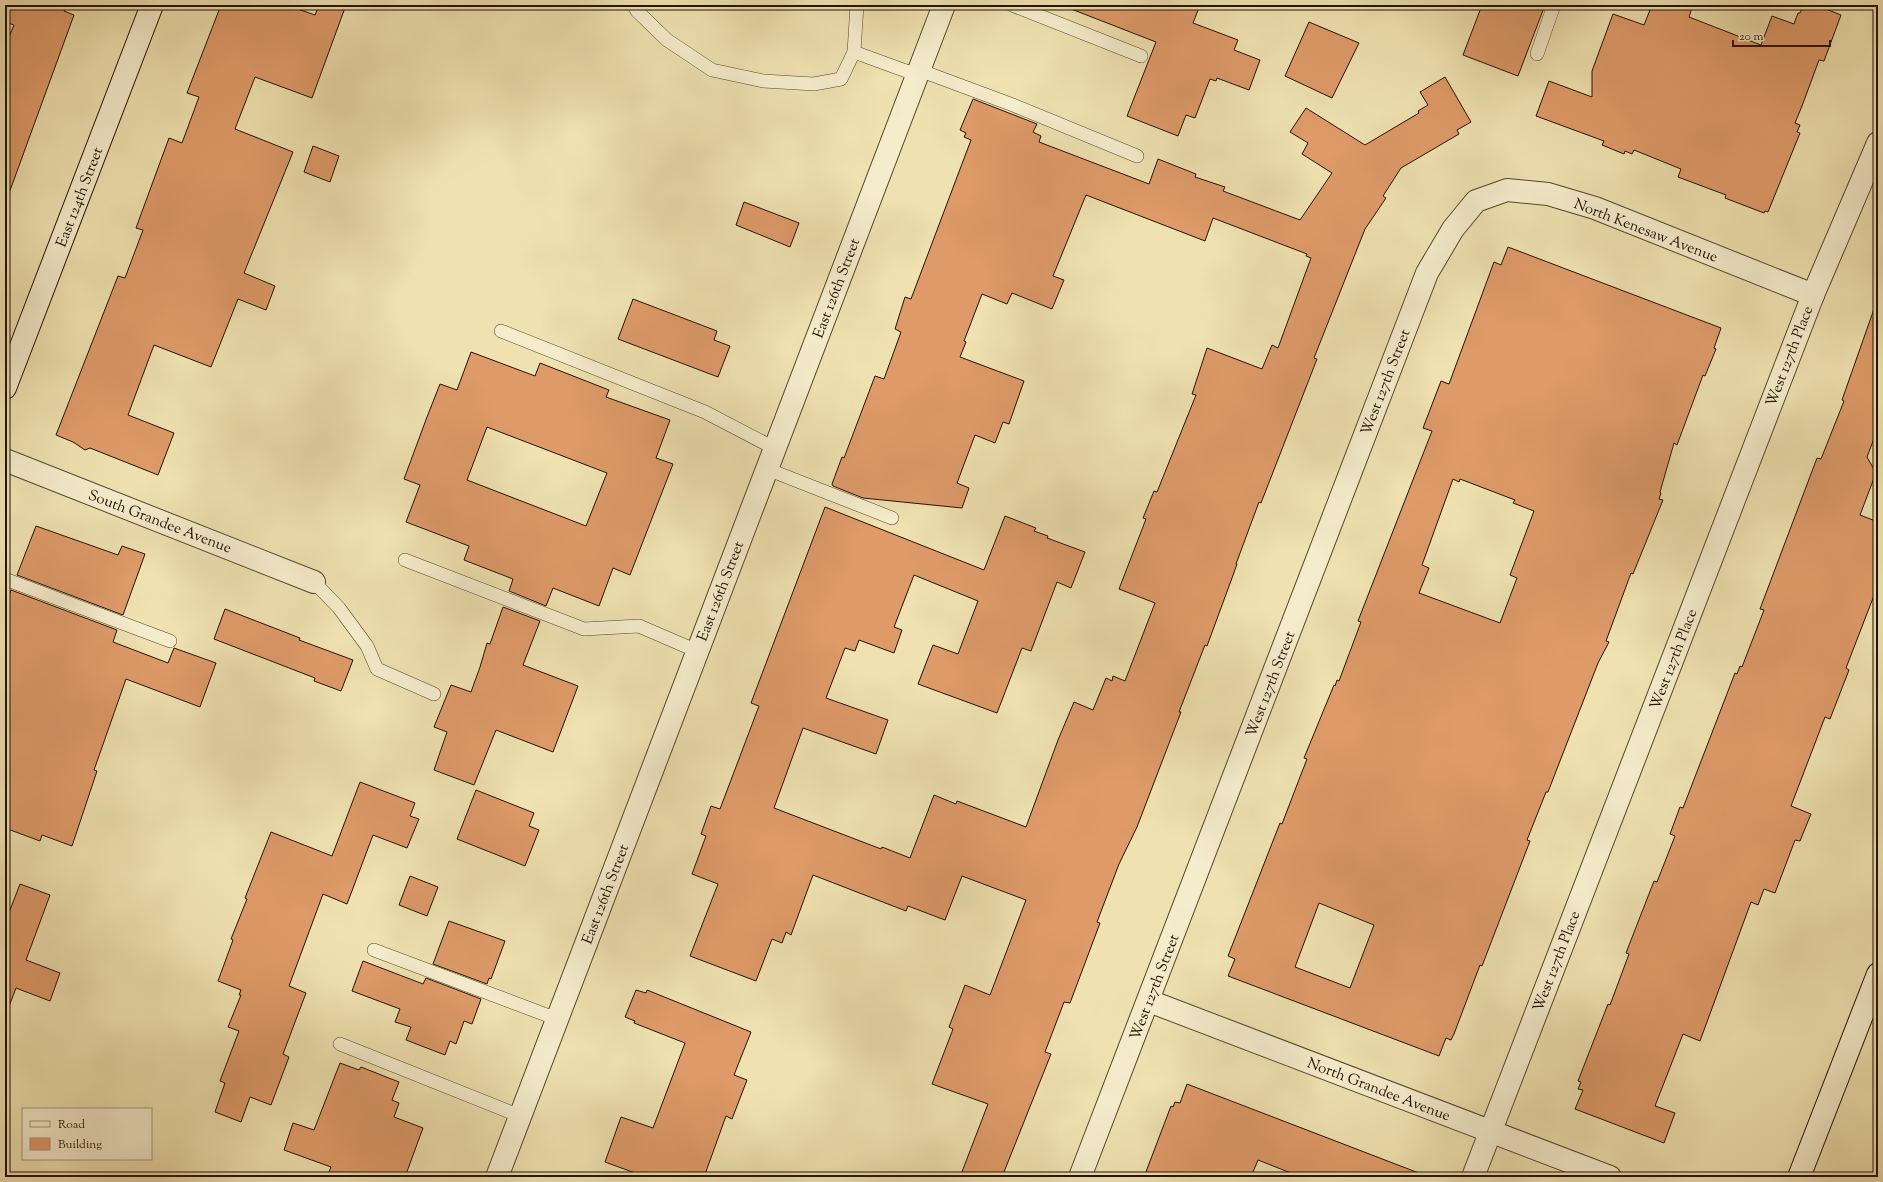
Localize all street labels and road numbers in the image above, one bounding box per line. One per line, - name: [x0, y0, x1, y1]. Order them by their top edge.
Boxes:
- street label: East 124th Street: [52, 144, 109, 251]
- street label: North Kenesaw Avenue: [1570, 194, 1721, 269]
- street label: East 126th Street: [809, 235, 866, 342]
- street label: West 127th Place: [1762, 303, 1819, 410]
- street label: West 127th Street: [1357, 327, 1416, 439]
- street label: South Grandee Avenue: [85, 485, 234, 559]
- street label: East 126th Street: [693, 538, 750, 645]
- street label: West 127th Place: [1646, 606, 1703, 713]
- street label: West 127th Street: [1242, 629, 1301, 741]
- street label: East 126th Street: [578, 841, 635, 948]
- street label: West 127th Place: [1529, 908, 1586, 1015]
- street label: West 127th Street: [1126, 932, 1185, 1044]
- street label: North Grandee Avenue: [1304, 1053, 1453, 1127]

